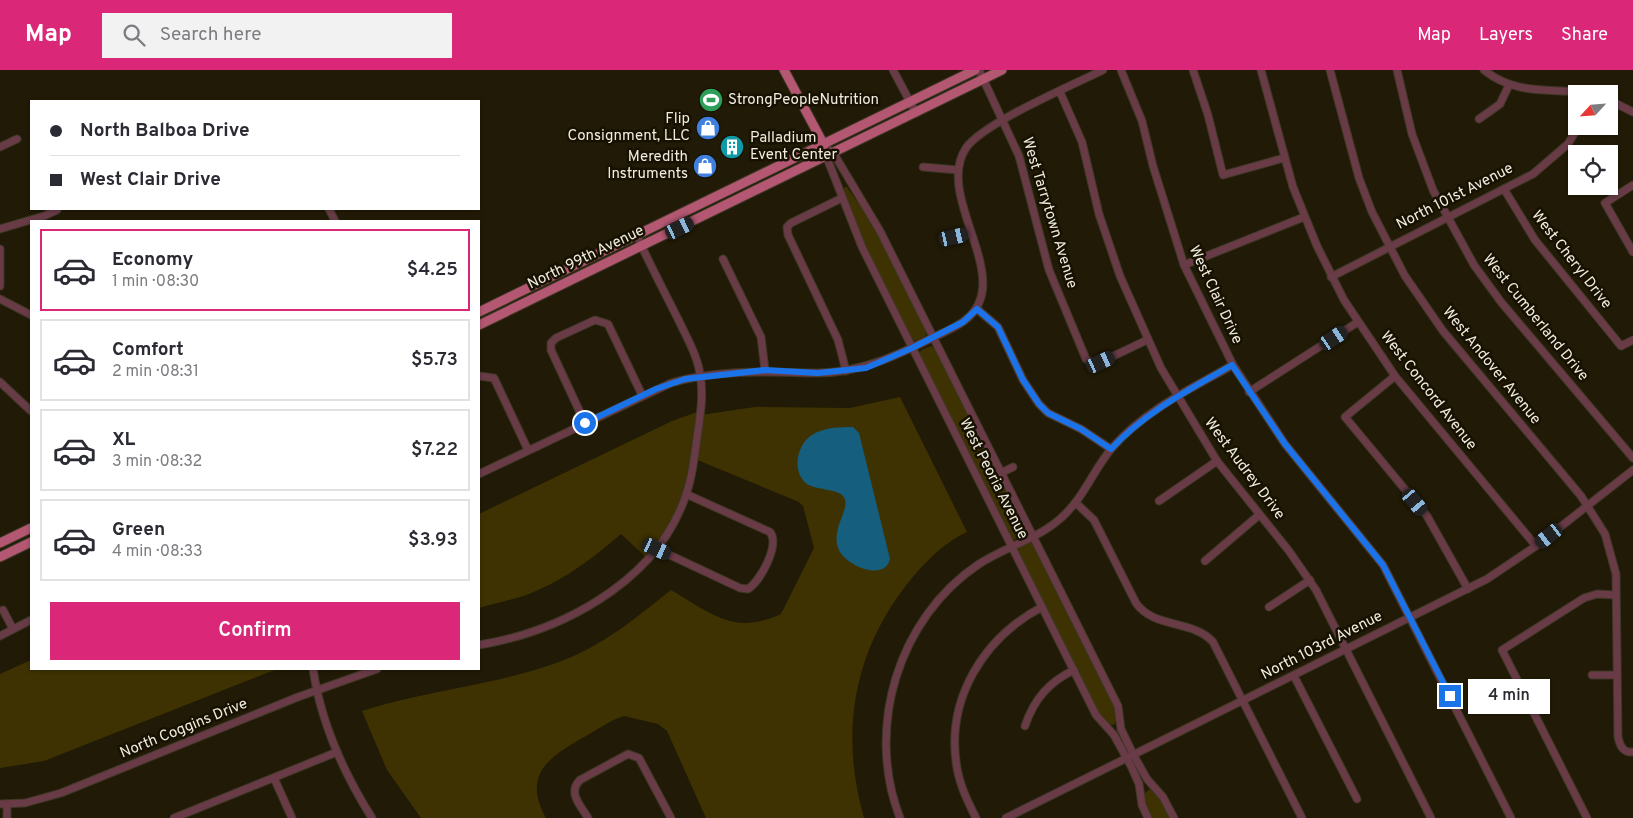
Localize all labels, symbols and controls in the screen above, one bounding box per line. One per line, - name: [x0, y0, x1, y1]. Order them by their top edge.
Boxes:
- search box: [102, 13, 452, 58]
- text: Map: [25, 20, 72, 50]
- icon: search: [120, 21, 148, 49]
- text: Search here: [160, 23, 261, 47]
- text: Map: [1417, 24, 1451, 47]
- text: Layers: [1479, 24, 1533, 47]
- text: Share: [1561, 24, 1608, 47]
- north arrow: [1568, 85, 1618, 135]
- map controls: [1568, 85, 1618, 195]
- sports icon: StrongPeopleNutrition: [698, 87, 724, 113]
- place label: StrongPeopleNutrition: [728, 91, 879, 110]
- place label: Flip Consignment, LLC: [568, 110, 690, 146]
- shop icon: Flip Consignment, LLC: [695, 115, 721, 141]
- text: North Balboa Drive: [80, 119, 250, 143]
- place label: Palladium Event Center: [750, 129, 837, 165]
- building icon: Palladium Event Center: [719, 134, 745, 160]
- street label: West Tarrytown Avenue: [1017, 135, 1081, 291]
- button: locate: [1568, 145, 1618, 195]
- place label: Meredith Instruments: [607, 148, 688, 184]
- shop icon: Meredith Instruments: [692, 153, 718, 179]
- street label: North 101st Avenue: [1393, 159, 1517, 235]
- text: West Clair Drive: [80, 168, 221, 192]
- street label: West Cheryl Drive: [1527, 207, 1615, 313]
- car: [663, 215, 696, 241]
- street label: North 99th Avenue: [525, 222, 647, 294]
- car: [937, 226, 970, 248]
- street label: West Clair Drive: [1184, 243, 1246, 347]
- icon: car: [52, 248, 97, 293]
- text: Economy: [112, 248, 193, 272]
- street label: West Cumberland Drive: [1478, 251, 1592, 385]
- text: $4.25: [407, 258, 458, 282]
- text: 1 min · 08:30: [112, 272, 199, 292]
- street label: West Andover Avenue: [1438, 303, 1544, 429]
- car: [1317, 323, 1350, 353]
- street label: West Concord Avenue: [1376, 328, 1480, 454]
- icon: car: [52, 338, 97, 383]
- text: Comfort: [112, 338, 184, 362]
- text: $5.73: [411, 348, 458, 372]
- car: [1084, 349, 1117, 375]
- text: 2 min · 08:31: [112, 362, 199, 382]
- route start: [574, 412, 596, 434]
- street label: West Audrey Drive: [1199, 414, 1289, 524]
- street label: West Peoria Avenue: [954, 415, 1032, 543]
- icon: car: [52, 428, 97, 473]
- text: XL: [112, 428, 135, 452]
- text: $7.22: [411, 438, 458, 462]
- text: 3 min · 08:32: [112, 452, 202, 472]
- car: [1399, 486, 1430, 518]
- icon: car: [52, 518, 97, 563]
- text: Green: [112, 518, 165, 542]
- car: [1532, 521, 1565, 551]
- text: $3.93: [408, 528, 458, 552]
- car: [640, 536, 673, 562]
- text: 4 min · 08:33: [112, 542, 203, 562]
- button: Confirm: [50, 602, 460, 660]
- street label: North 103rd Avenue: [1258, 607, 1386, 685]
- callout: 4 min: [1468, 678, 1550, 714]
- route end: [1439, 685, 1461, 707]
- text: 4 min: [1488, 686, 1530, 706]
- street label: North Coggins Drive: [117, 695, 251, 763]

